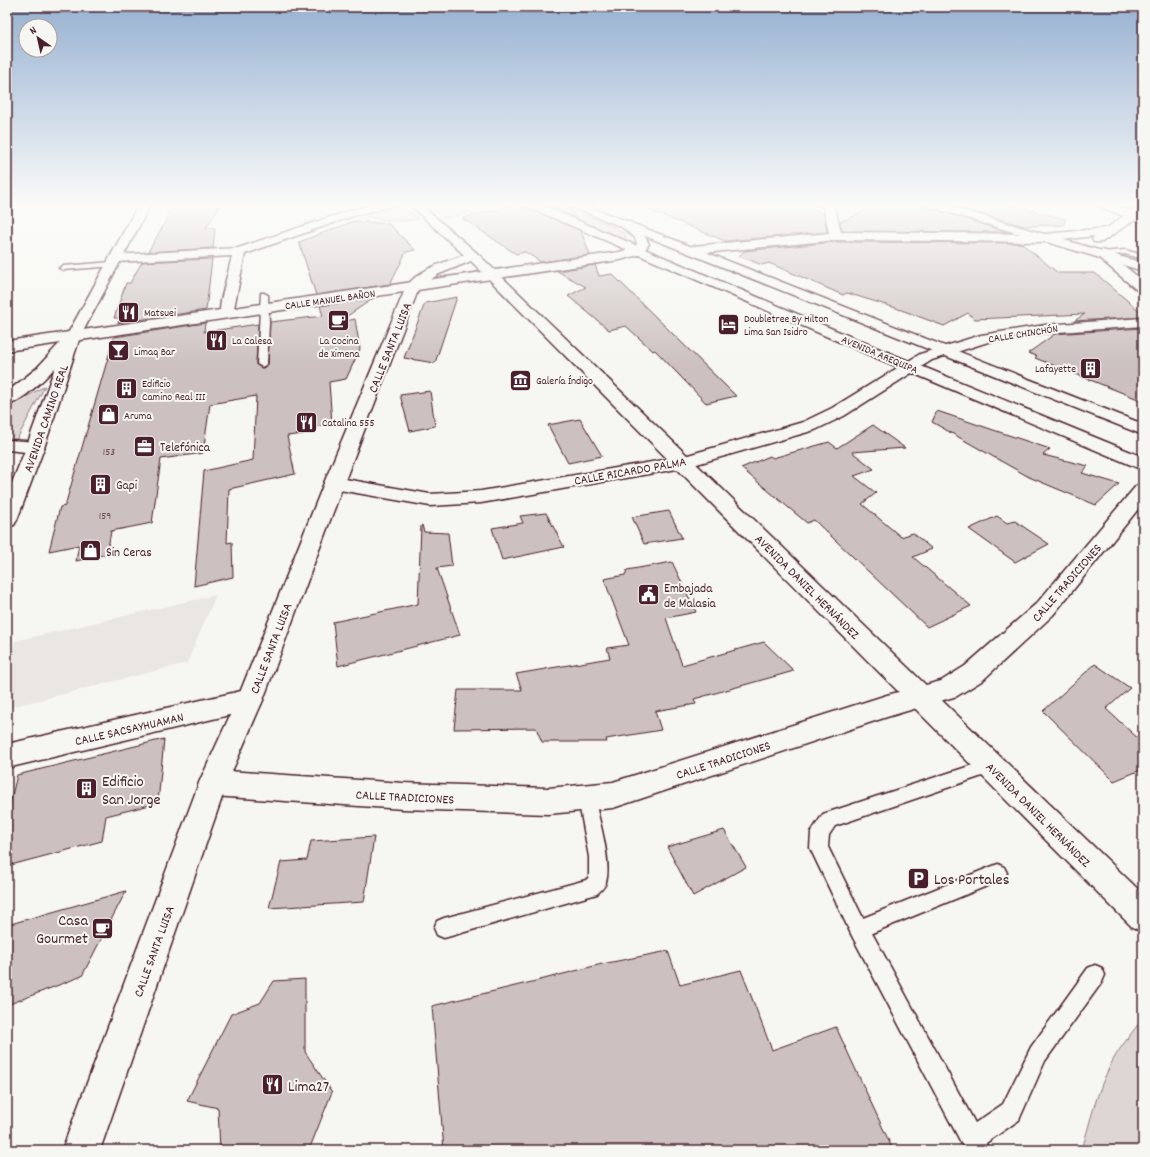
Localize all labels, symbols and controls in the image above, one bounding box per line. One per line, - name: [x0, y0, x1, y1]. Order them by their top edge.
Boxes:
- north arrow: [18, 18, 58, 58]
- text: N: [27, 23, 41, 40]
- street label: CALLE MANUEL BAÑON: [284, 287, 377, 315]
- restaurant icon: Matsuei: [115, 299, 141, 325]
- street label: CALLE SANTA LUISA: [365, 300, 418, 396]
- place label: Matsuei: [144, 306, 176, 322]
- cafe icon: La Cocina de Ximena: [326, 307, 352, 333]
- hotel icon: Doubletree By Hilton Lima San Isidro: [716, 311, 742, 337]
- place label: Doubletree By Hilton Lima San Isidro: [744, 312, 828, 341]
- street label: CALLE CHINCHÓN: [987, 322, 1059, 348]
- restaurant icon: La Calesa: [203, 327, 229, 353]
- street label: AVENIDA AREQUIPA: [838, 332, 920, 379]
- place label: La Calesa: [232, 334, 273, 350]
- place label: La Cocina de Ximena: [318, 334, 360, 363]
- bar icon: Limaq Bar: [106, 338, 132, 364]
- place label: Limaq Bar: [134, 345, 176, 361]
- building icon: Lafayette: [1078, 355, 1104, 381]
- street label: AVENIDA CAMINO REAL: [20, 362, 75, 475]
- place label: Lafayette: [1035, 362, 1076, 378]
- museum icon: Galería Índigo: [507, 367, 533, 393]
- place label: Galería Índigo: [536, 374, 593, 390]
- building icon: Edificio Camino Real III: [113, 376, 139, 402]
- place label: Edificio Camino Real III: [142, 377, 206, 406]
- shop icon: Aruma: [95, 402, 121, 428]
- place label: Aruma: [124, 409, 152, 425]
- restaurant icon: Catalina 555: [294, 409, 320, 435]
- place label: Catalina 555: [322, 416, 374, 432]
- office icon: Telefónica: [131, 433, 157, 459]
- place label: Telefónica: [160, 439, 211, 458]
- house number: 153: [103, 445, 115, 461]
- street label: CALLE RICARDO PALMA: [573, 453, 688, 492]
- building icon: Gapi: [88, 471, 114, 497]
- place label: Gapi: [116, 477, 138, 496]
- house number: 159: [99, 509, 111, 525]
- street label: AVENIDA DANIEL HERNÁNDEZ: [749, 531, 863, 645]
- shop icon: Sin Ceras: [77, 538, 103, 564]
- street label: CALLE TRADICIONES: [1028, 540, 1107, 627]
- place label: Sin Ceras: [106, 544, 152, 563]
- place label: Embajada de Malasia: [664, 580, 717, 614]
- public building icon: Embajada de Malasia: [635, 581, 661, 607]
- street label: CALLE SANTA LUISA: [246, 601, 298, 697]
- street label: CALLE SACSAYHUAMAN: [73, 709, 186, 752]
- street label: CALLE TRADICIONES: [674, 737, 774, 786]
- street label: AVENIDA DANIEL HERNÁNDEZ: [980, 759, 1094, 873]
- place label: Edificio San Jorge: [102, 771, 161, 812]
- building icon: Edificio San Jorge: [74, 776, 100, 802]
- street label: CALLE TRADICIONES: [355, 786, 455, 811]
- parking icon: Los Portales: [906, 865, 932, 891]
- place label: Los Portales: [934, 869, 1010, 892]
- street label: CALLE SANTA LUISA: [130, 903, 181, 1000]
- place label: Casa Gourmet: [36, 910, 88, 951]
- cafe icon: Casa Gourmet: [90, 915, 116, 941]
- restaurant icon: Lima27: [260, 1072, 286, 1098]
- place label: Lima27: [288, 1076, 329, 1099]

